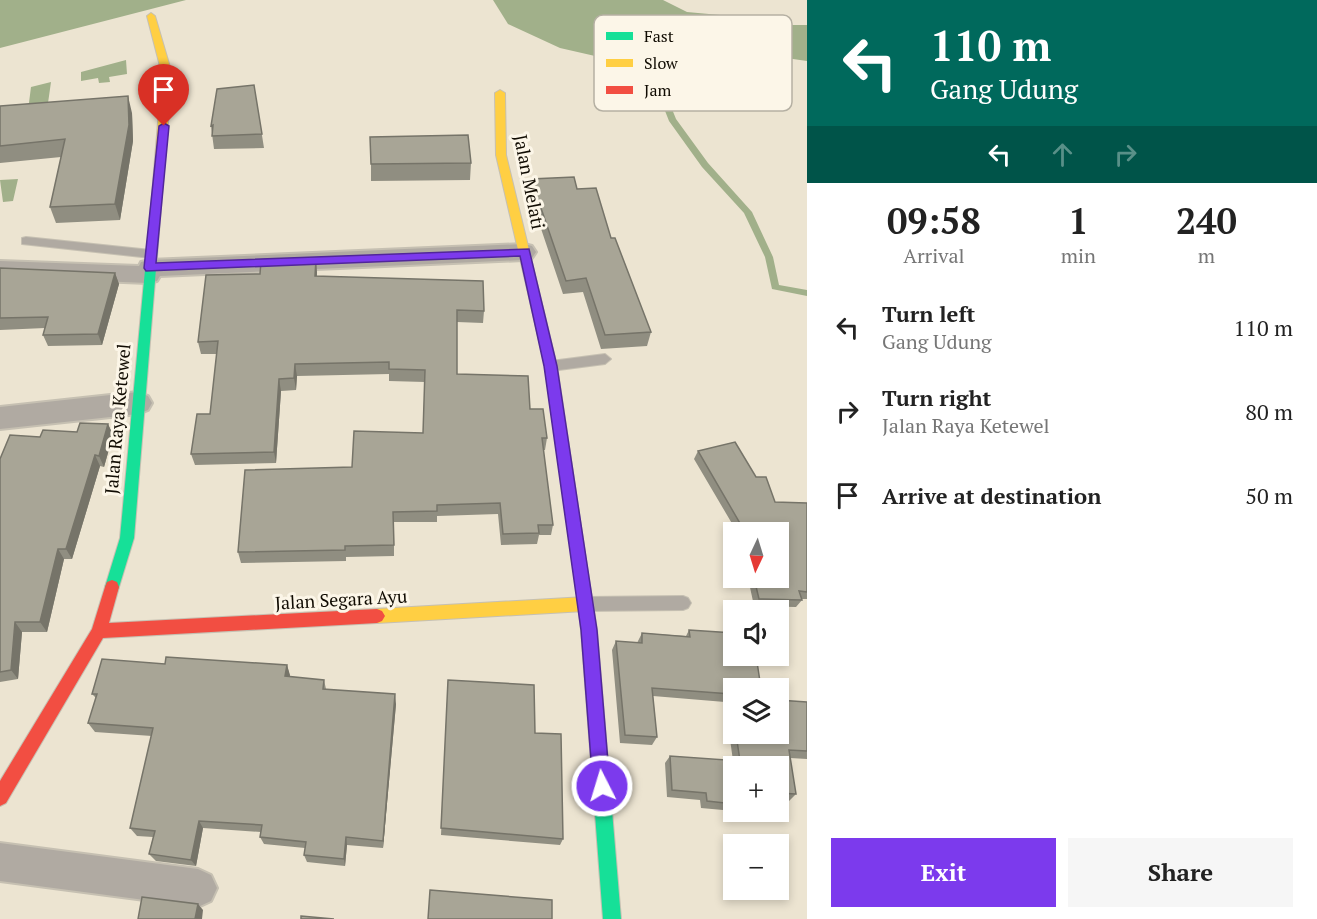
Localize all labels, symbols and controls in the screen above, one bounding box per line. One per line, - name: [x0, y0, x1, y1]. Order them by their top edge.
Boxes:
- legend: [594, 15, 792, 111]
- text: 110 m: [930, 17, 1051, 73]
- icon: left: [831, 24, 909, 102]
- text: Fast: [644, 25, 674, 47]
- text: Slow: [644, 52, 678, 74]
- pin: [138, 64, 189, 126]
- text: Gang Udung: [930, 71, 1078, 107]
- icon: arrive: [147, 73, 180, 106]
- text: Jam: [644, 79, 672, 101]
- street label: Jalan Melati: [509, 132, 551, 231]
- icon: left: [983, 138, 1016, 171]
- icon: ahead: [1046, 138, 1079, 171]
- icon: right: [1109, 138, 1142, 171]
- text: 09:58: [887, 197, 981, 244]
- text: 1: [1068, 197, 1089, 244]
- text: 240: [1176, 197, 1237, 244]
- text: Arrival: [903, 242, 965, 269]
- text: min: [1061, 242, 1096, 269]
- text: m: [1198, 242, 1215, 269]
- text: Turn left: [882, 299, 975, 328]
- icon: left: [831, 311, 864, 344]
- text: 110 m: [1233, 313, 1293, 342]
- text: Gang Udung: [882, 328, 992, 355]
- street label: Jalan Raya Ketewel: [98, 343, 136, 495]
- text: Turn right: [882, 383, 991, 412]
- icon: right: [831, 395, 864, 428]
- text: 80 m: [1245, 397, 1293, 426]
- text: Jalan Raya Ketewel: [882, 412, 1050, 439]
- icon: arrive: [831, 479, 864, 512]
- text: Arrive at destination: [882, 481, 1101, 510]
- text: 50 m: [1245, 481, 1293, 510]
- north arrow: [723, 522, 789, 588]
- map controls: [723, 522, 789, 900]
- street label: Jalan Segara Ayu: [274, 584, 408, 614]
- button: sound: [723, 600, 789, 666]
- button: layers: [723, 678, 789, 744]
- position arrow: [570, 754, 634, 818]
- button: +: [723, 756, 789, 822]
- button: −: [723, 834, 789, 900]
- button: Exit: [831, 838, 1056, 907]
- button: Share: [1068, 838, 1293, 907]

